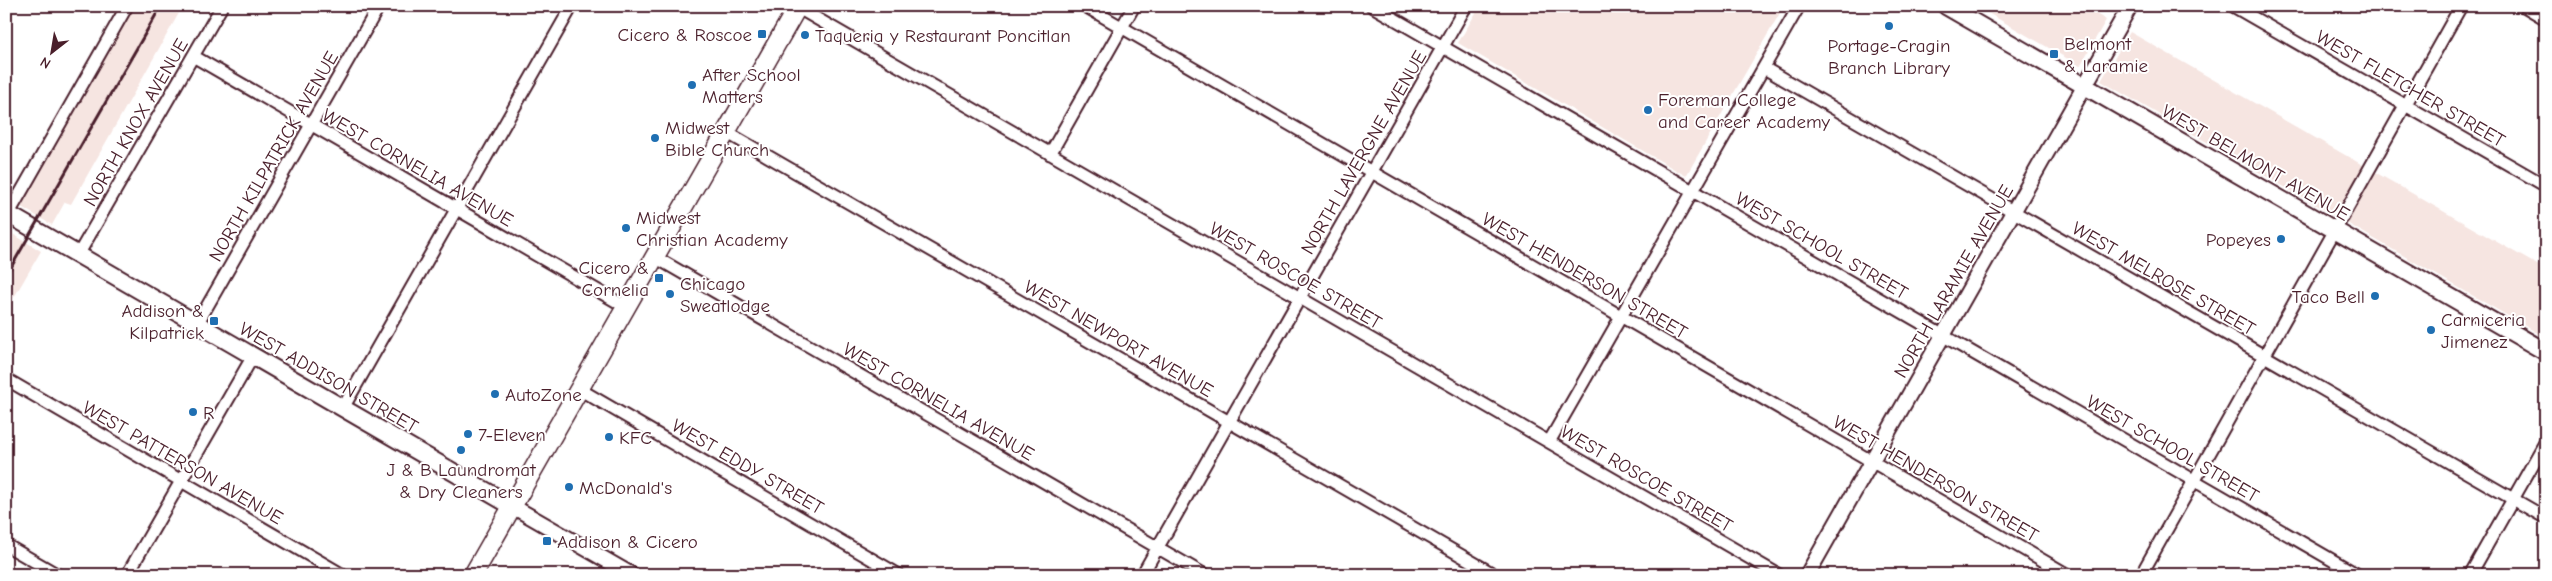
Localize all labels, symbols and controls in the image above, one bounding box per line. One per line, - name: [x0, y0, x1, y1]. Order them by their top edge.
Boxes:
- marker: Portage-Cragin Branch Library: [1883, 20, 1895, 32]
- place label: Cicero & Roscoe: [618, 24, 752, 46]
- place label: Taqueria y Restaurant Poncitlan: [815, 25, 1071, 47]
- street label: WEST FLETCHER STREET: [2312, 26, 2509, 152]
- north arrow: [28, 28, 78, 78]
- marker: Cicero & Roscoe: [756, 28, 768, 40]
- marker: Taqueria y Restaurant Poncitlan: [799, 29, 811, 41]
- place label: Belmont & Laramie: [2064, 33, 2148, 77]
- street label: NORTH KNOX AVENUE: [79, 35, 193, 210]
- place label: Portage-Cragin Branch Library: [1828, 35, 1950, 79]
- street label: NORTH LAVERGNE AVENUE: [1296, 47, 1431, 258]
- street label: NORTH KILPATRICK AVENUE: [205, 48, 343, 265]
- marker: Belmont & Laramie: [2048, 48, 2060, 60]
- text: N: [37, 53, 54, 72]
- place label: After School Matters: [702, 64, 801, 108]
- marker: After School Matters: [686, 79, 698, 91]
- place label: Foreman College and Career Academy: [1658, 89, 1831, 133]
- street label: WEST BELMONT AVENUE: [2158, 100, 2353, 226]
- street label: WEST CORNELIA AVENUE: [318, 104, 517, 232]
- marker: Foreman College and Career Academy: [1642, 104, 1654, 116]
- place label: Midwest Bible Church: [665, 117, 769, 161]
- marker: Midwest Bible Church: [649, 132, 661, 144]
- street label: NORTH LARAMIE AVENUE: [1890, 181, 2018, 382]
- street label: WEST SCHOOL STREET: [1731, 187, 1912, 304]
- place label: Midwest Christian Academy: [636, 207, 788, 251]
- street label: WEST HENDERSON STREET: [1478, 208, 1691, 344]
- street label: WEST MELROSE STREET: [2068, 217, 2259, 340]
- street label: WEST ROSCOE STREET: [1206, 218, 1385, 334]
- marker: Midwest Christian Academy: [620, 222, 632, 234]
- place label: Popeyes: [2206, 229, 2271, 251]
- marker: Popeyes: [2275, 233, 2287, 245]
- place label: Cicero & Cornelia: [578, 257, 649, 301]
- marker: Cicero & Cornelia: [653, 272, 665, 284]
- place label: Chicago Sweatlodge: [680, 273, 770, 317]
- street label: WEST NEWPORT AVENUE: [1020, 276, 1217, 402]
- place label: Taco Bell: [2292, 286, 2365, 308]
- marker: Chicago Sweatlodge: [664, 288, 676, 300]
- marker: Taco Bell: [2369, 290, 2381, 302]
- place label: Addison & Kilpatrick: [122, 300, 205, 344]
- place label: Carniceria Jimenez: [2441, 309, 2525, 353]
- marker: Addison & Kilpatrick: [208, 315, 220, 327]
- street label: WEST ADDISON STREET: [235, 318, 422, 438]
- marker: Carniceria Jimenez: [2425, 324, 2437, 336]
- street label: WEST CORNELIA AVENUE: [839, 338, 1038, 466]
- place label: AutoZone: [505, 384, 582, 406]
- marker: AutoZone: [489, 388, 501, 400]
- street label: WEST SCHOOL STREET: [2082, 390, 2263, 507]
- street label: WEST PATTERSON AVENUE: [78, 396, 287, 529]
- place label: R: [203, 402, 214, 424]
- marker: R: [187, 406, 199, 418]
- street label: WEST HENDERSON STREET: [1829, 411, 2042, 547]
- street label: WEST EDDY STREET: [668, 414, 827, 519]
- street label: WEST ROSCOE STREET: [1557, 421, 1736, 537]
- place label: 7-Eleven: [478, 424, 546, 446]
- place label: KFC: [619, 427, 652, 449]
- marker: 7-Eleven: [462, 428, 474, 440]
- marker: KFC: [603, 431, 615, 443]
- marker: J & B Laundromat & Dry Cleaners: [455, 444, 467, 456]
- place label: J & B Laundromat & Dry Cleaners: [386, 459, 536, 503]
- place label: McDonald's: [579, 477, 672, 499]
- marker: McDonald's: [563, 481, 575, 493]
- place label: Addison & Cicero: [557, 531, 698, 553]
- marker: Addison & Cicero: [541, 535, 553, 547]

